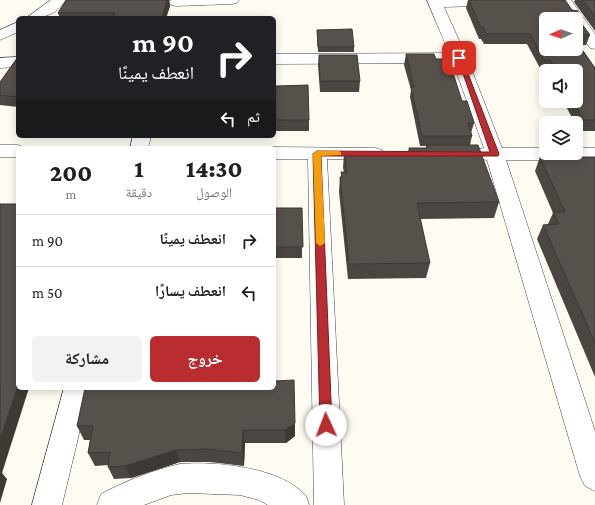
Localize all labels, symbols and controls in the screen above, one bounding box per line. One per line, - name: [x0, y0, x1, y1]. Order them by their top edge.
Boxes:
- north arrow: [539, 12, 583, 56]
- map controls: [539, 12, 583, 160]
- text: 90 m: [133, 27, 194, 58]
- icon: right: [208, 32, 260, 84]
- pin: [442, 41, 476, 75]
- icon: arrive: [448, 47, 470, 69]
- text: انعطف يمينًا: [118, 63, 194, 83]
- button: sound: [539, 64, 583, 108]
- icon: left: [217, 108, 239, 130]
- text: ثم: [247, 109, 260, 125]
- button: layers: [539, 116, 583, 160]
- text: 1: [134, 155, 144, 182]
- text: 14:30: [186, 155, 242, 182]
- text: 200: [50, 159, 92, 186]
- text: دقيقة: [126, 185, 152, 200]
- text: الوصول: [196, 185, 232, 200]
- text: m: [66, 187, 76, 202]
- icon: right: [238, 230, 260, 252]
- text: انعطف يمينًا: [159, 231, 226, 247]
- text: 90 m: [32, 233, 63, 249]
- icon: left: [238, 282, 260, 304]
- text: انعطف يسارًا: [155, 283, 226, 299]
- text: 50 m: [32, 285, 62, 301]
- button: مشاركة: [32, 336, 142, 382]
- button: خروج: [150, 336, 260, 382]
- position arrow: [305, 404, 347, 446]

